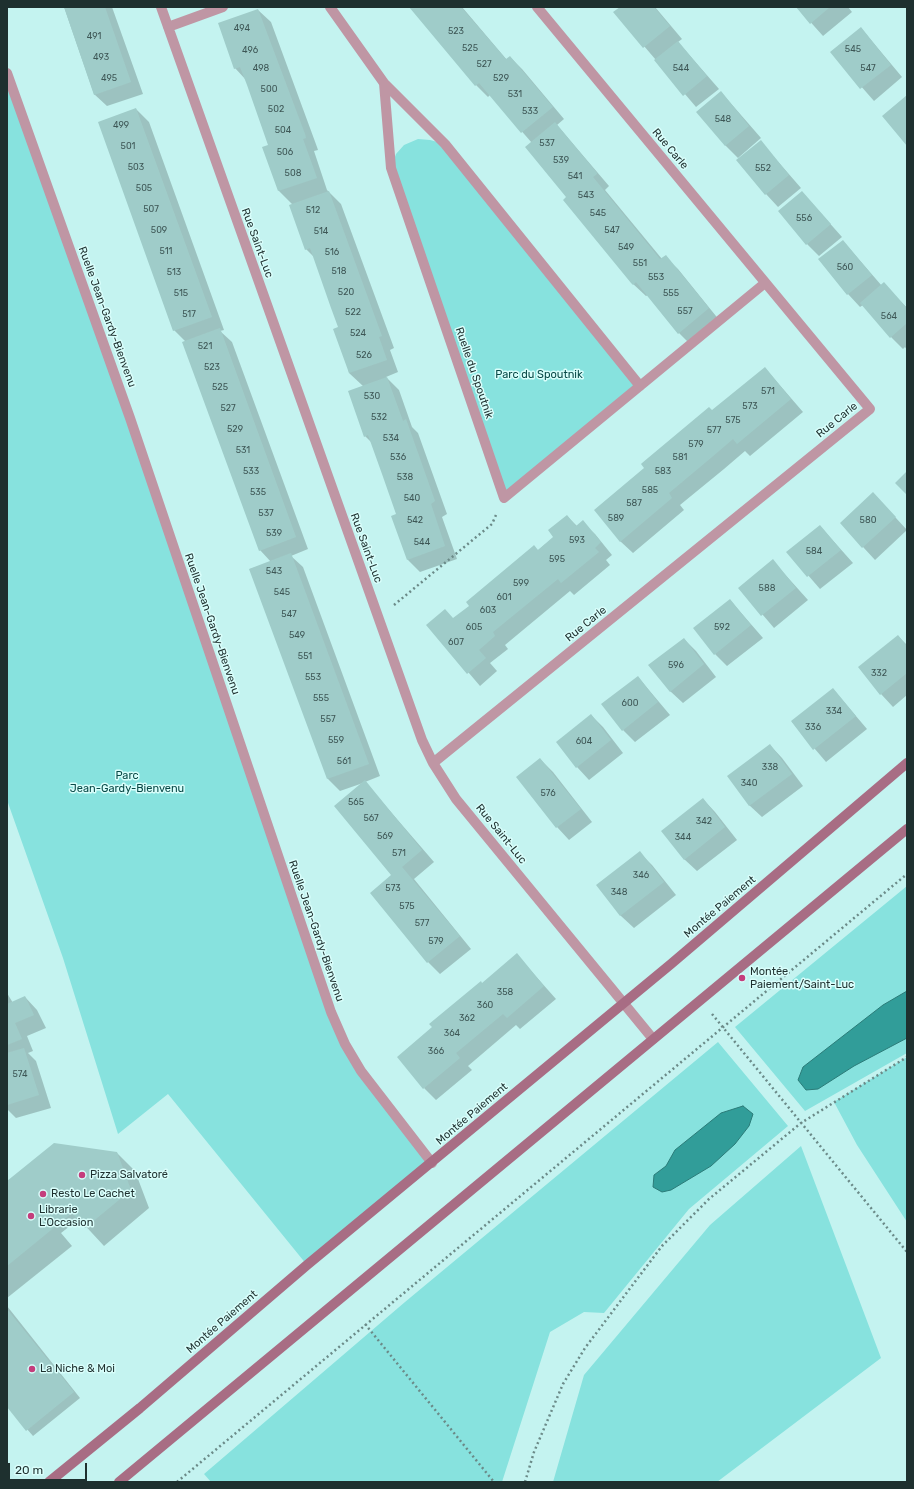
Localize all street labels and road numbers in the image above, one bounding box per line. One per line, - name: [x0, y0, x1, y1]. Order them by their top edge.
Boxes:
- street label: Rue Carle: [649, 126, 691, 172]
- street label: Rue Saint-Luc: [238, 206, 276, 280]
- street label: Ruelle Jean-Gardy-Bienvenu: [75, 245, 139, 389]
- street label: Ruelle du Spoutnik: [452, 326, 496, 420]
- street label: Rue Carle: [814, 399, 860, 441]
- street label: Rue Saint-Luc: [347, 511, 385, 585]
- street label: Ruelle Jean-Gardy-Bienvenu: [182, 552, 242, 696]
- street label: Rue Carle: [563, 603, 609, 645]
- street label: Rue Saint-Luc: [473, 801, 529, 867]
- street label: Ruelle Jean-Gardy-Bienvenu: [286, 859, 346, 1003]
- street label: Montée Paiement: [681, 873, 759, 941]
- street label: Montée Paiement: [433, 1080, 511, 1148]
- street label: Montée Paiement: [184, 1288, 260, 1356]

